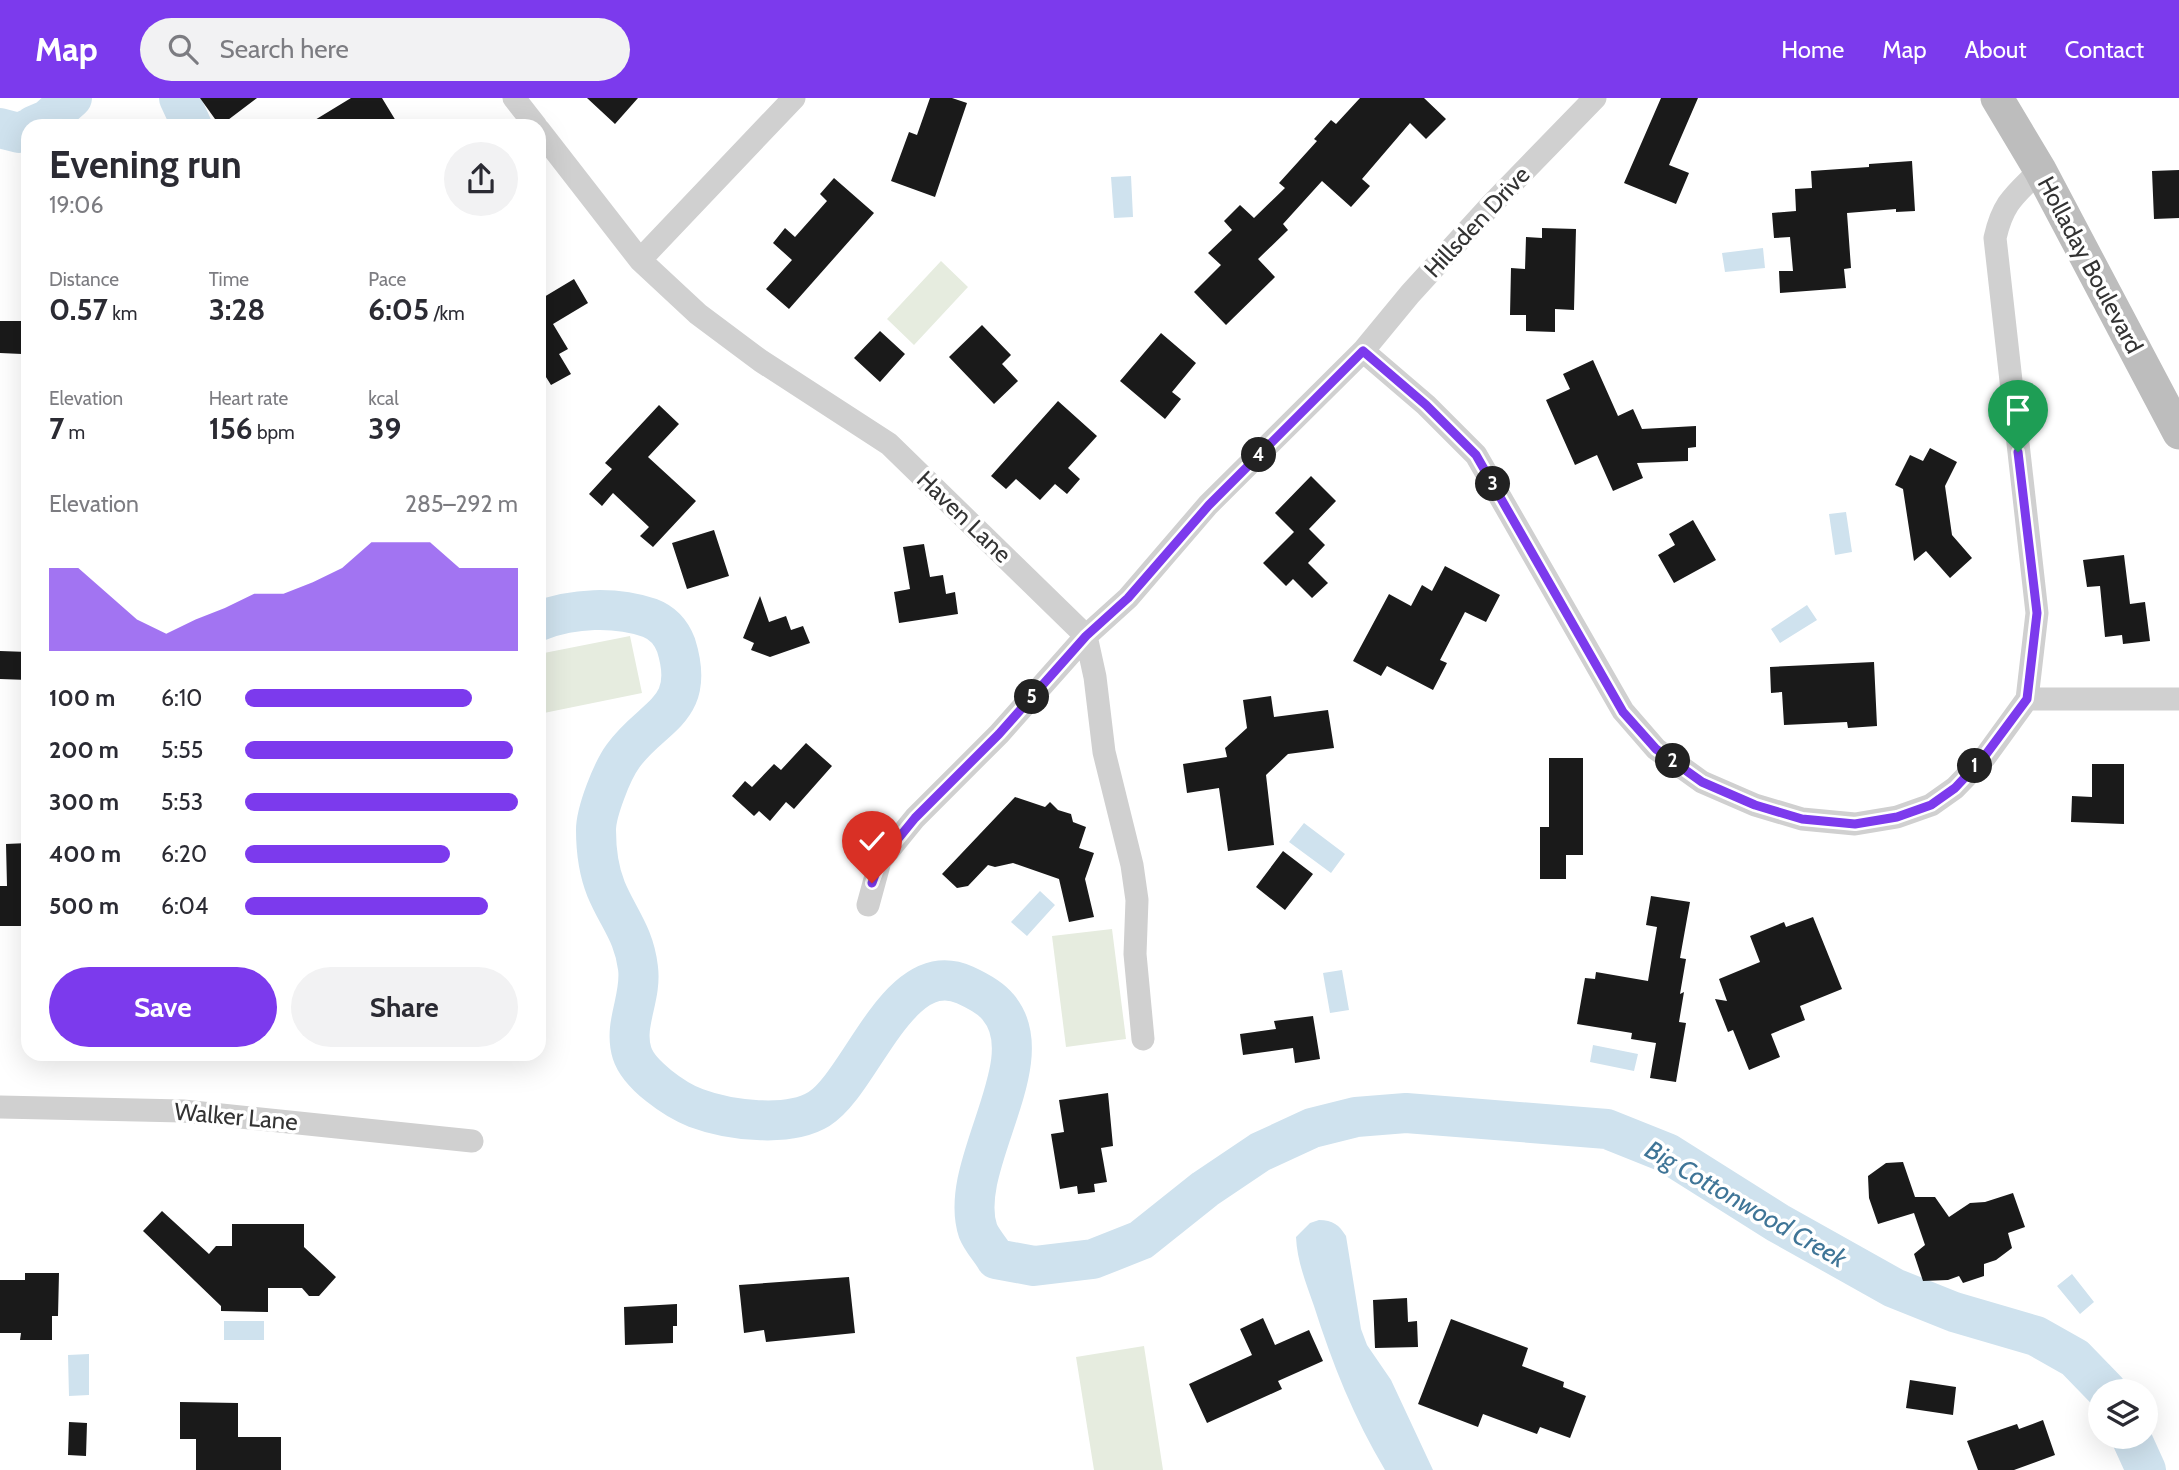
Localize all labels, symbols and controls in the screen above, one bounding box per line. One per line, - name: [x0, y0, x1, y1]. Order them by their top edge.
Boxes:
- search box: [140, 18, 630, 81]
- text: Map: [35, 29, 98, 69]
- icon: search: [164, 30, 202, 68]
- text: Search here: [220, 33, 349, 65]
- text: Home: [1781, 35, 1844, 64]
- text: Map: [1882, 35, 1927, 64]
- text: About: [1965, 35, 2027, 64]
- text: Contact: [2065, 35, 2144, 64]
- text: Evening run: [49, 141, 242, 188]
- button: share: [444, 142, 518, 216]
- street label: Hillsden Drive: [1418, 160, 1535, 283]
- street label: Holladay Boulevard: [2032, 171, 2149, 358]
- text: 19:06: [49, 191, 103, 219]
- text: Distance: [49, 268, 119, 291]
- text: Time: [209, 268, 249, 291]
- text: Pace: [368, 268, 406, 291]
- text: 0.57: [49, 291, 108, 328]
- text: 3:28: [209, 291, 265, 328]
- text: 6:05: [368, 291, 429, 328]
- text: km: [108, 302, 137, 325]
- text: /km: [429, 302, 465, 325]
- pin: [1988, 380, 2048, 452]
- text: Elevation: [49, 387, 123, 410]
- text: Heart rate: [209, 387, 288, 410]
- text: kcal: [368, 387, 399, 410]
- icon: arrive: [1999, 391, 2037, 429]
- text: 7: [49, 410, 64, 447]
- text: 156: [209, 410, 253, 447]
- text: 39: [368, 410, 401, 447]
- text: m: [64, 421, 85, 444]
- text: bpm: [253, 421, 295, 444]
- pin: 4: [1242, 438, 1276, 472]
- text: 4: [1253, 443, 1264, 466]
- street label: Haven Lane: [911, 465, 1017, 569]
- pin: 3: [1476, 466, 1510, 502]
- text: 3: [1487, 472, 1498, 495]
- text: Elevation: [49, 490, 139, 518]
- text: 285–292 m: [405, 490, 518, 518]
- pin: 5: [1014, 680, 1050, 714]
- text: 100 m: [49, 684, 115, 712]
- text: 6:10: [161, 684, 202, 712]
- text: 5: [1026, 685, 1037, 708]
- text: 200 m: [49, 736, 119, 764]
- text: 5:55: [161, 736, 203, 764]
- pin: 2: [1656, 744, 1690, 778]
- pin: 1: [1958, 748, 1993, 784]
- text: 2: [1667, 749, 1678, 772]
- text: 1: [1971, 754, 1978, 777]
- text: 300 m: [49, 788, 119, 816]
- text: 5:53: [161, 788, 203, 816]
- pin: [842, 811, 902, 883]
- icon: check: [853, 822, 891, 860]
- text: 400 m: [49, 840, 121, 868]
- text: 6:20: [161, 840, 207, 868]
- text: 500 m: [49, 892, 119, 920]
- text: 6:04: [161, 892, 208, 920]
- button: Save: [49, 967, 277, 1047]
- button: Share: [291, 967, 518, 1047]
- street label: Walker Lane: [173, 1097, 299, 1136]
- water label: Big Cottonwood Creek: [1640, 1133, 1853, 1275]
- map controls: [2088, 1379, 2158, 1449]
- button: layers: [2088, 1379, 2158, 1449]

